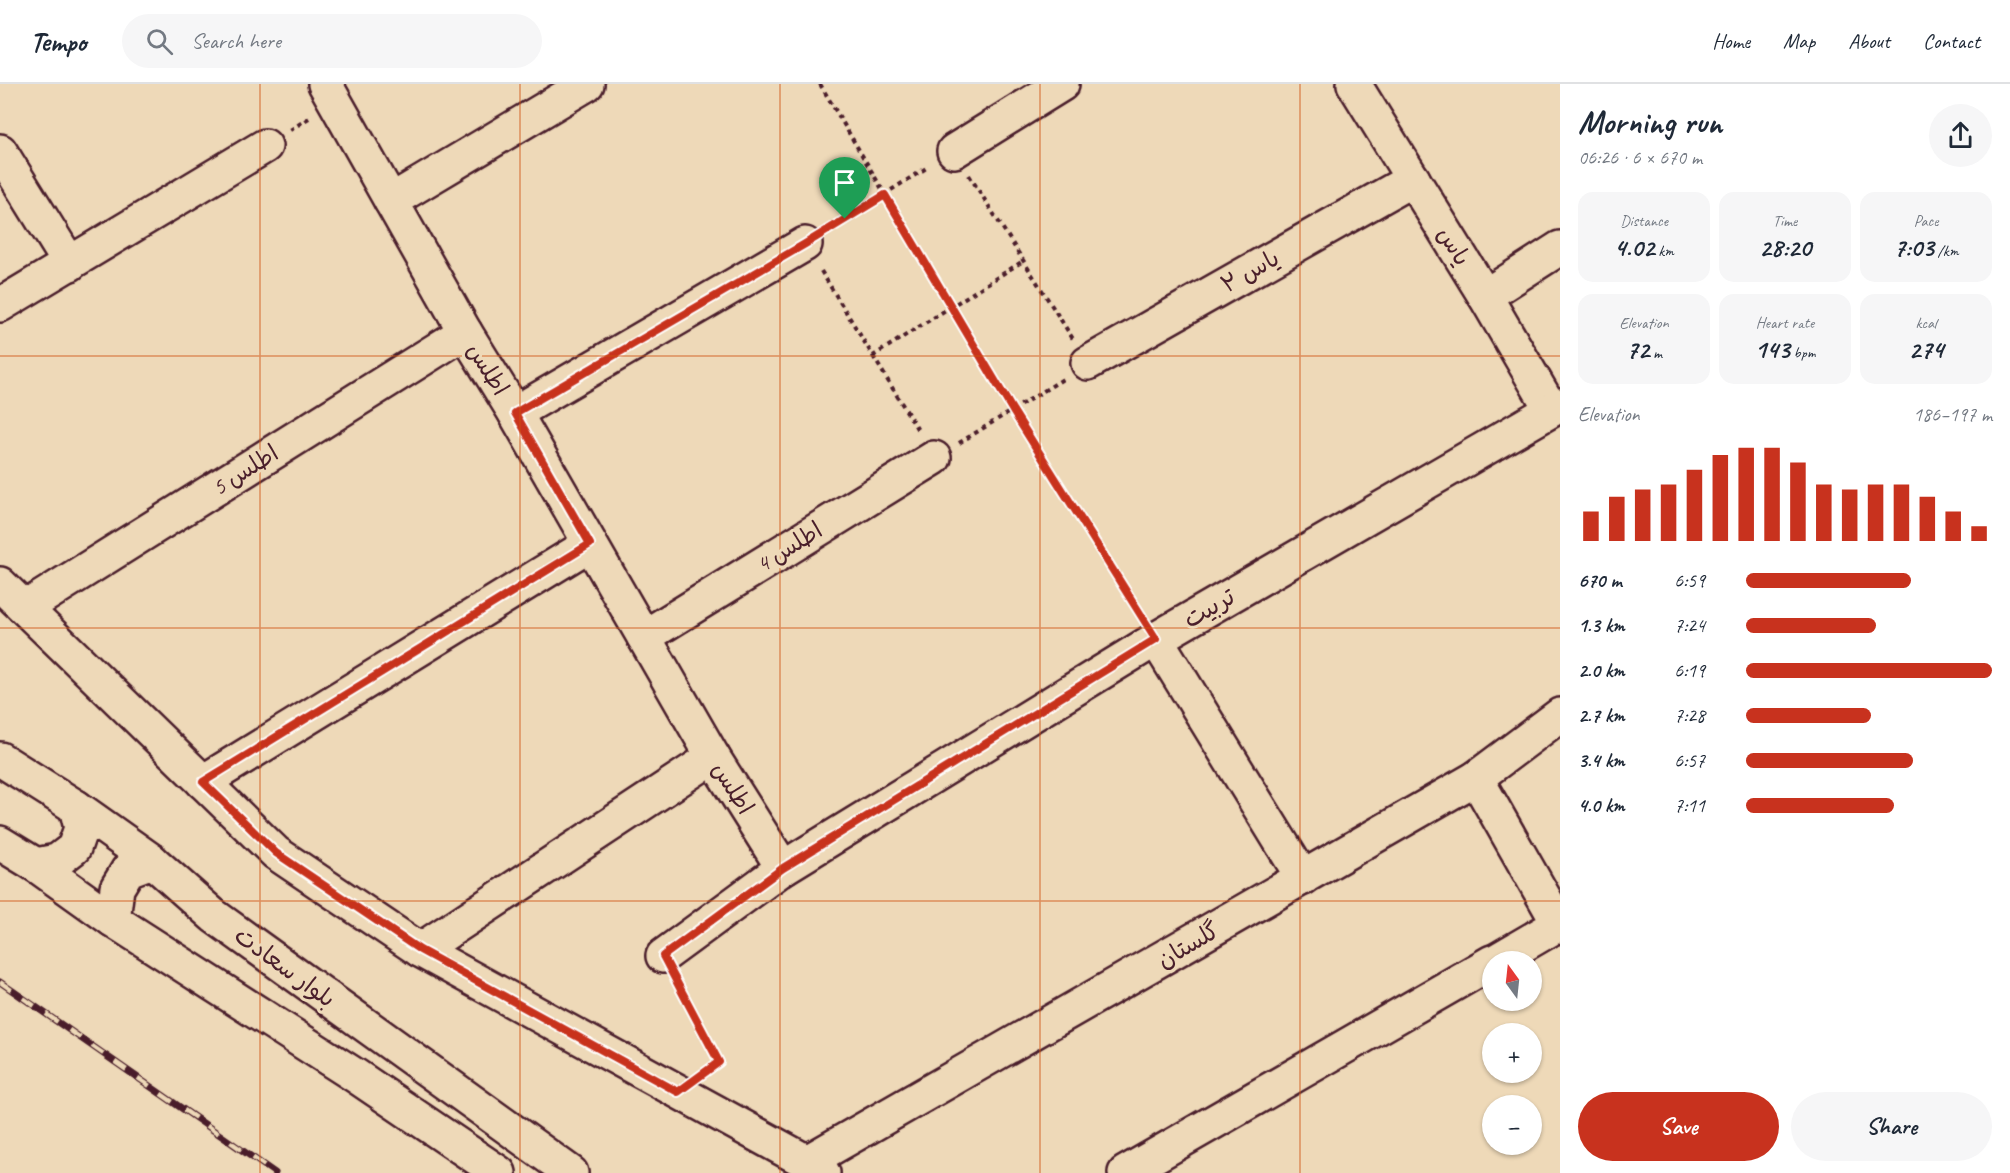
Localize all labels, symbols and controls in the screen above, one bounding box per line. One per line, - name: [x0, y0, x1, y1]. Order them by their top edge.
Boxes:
- search box: [122, 14, 542, 68]
- text: Tempo: [30, 24, 86, 59]
- icon: search: [143, 25, 176, 58]
- text: Search here: [191, 27, 281, 55]
- text: Home: [1712, 28, 1750, 54]
- text: Map: [1783, 28, 1815, 54]
- text: About: [1848, 28, 1890, 54]
- text: Contact: [1923, 28, 1980, 54]
- text: Morning run: [1578, 101, 1722, 143]
- button: share: [1929, 104, 1992, 167]
- text: 06:26 · 6 × 670 m: [1578, 145, 1702, 170]
- pin: [819, 157, 870, 219]
- icon: arrive: [828, 166, 861, 199]
- text: Distance: [1620, 211, 1668, 231]
- text: Time: [1773, 211, 1797, 231]
- text: Pace: [1914, 211, 1938, 231]
- street label: یاس: [1431, 221, 1477, 271]
- text: 4.02: [1614, 231, 1654, 264]
- text: 28:20: [1759, 231, 1811, 264]
- text: 7:03: [1894, 231, 1934, 264]
- text: km: [1654, 241, 1674, 261]
- text: /km: [1934, 241, 1958, 261]
- street label: یاس ۲: [1215, 243, 1285, 299]
- text: Elevation: [1619, 313, 1669, 333]
- text: Heart rate: [1756, 313, 1814, 333]
- text: kcal: [1915, 313, 1937, 333]
- text: 72: [1626, 333, 1649, 366]
- text: 143: [1755, 333, 1790, 366]
- text: 274: [1909, 333, 1944, 366]
- street label: اطلس: [460, 337, 516, 401]
- text: m: [1649, 343, 1662, 363]
- text: bpm: [1790, 343, 1815, 363]
- text: Elevation: [1578, 402, 1640, 427]
- text: 186–197 m: [1913, 402, 1992, 427]
- street label: اطلس 5: [206, 438, 284, 502]
- street label: اطلس 4: [750, 515, 828, 579]
- text: 670 m: [1578, 568, 1622, 593]
- text: 6:59: [1674, 568, 1705, 593]
- street label: تربیت: [1178, 581, 1241, 635]
- text: 1.3 km: [1578, 613, 1625, 638]
- text: 7:24: [1674, 613, 1705, 638]
- text: 2.0 km: [1578, 658, 1625, 683]
- text: 6:19: [1674, 658, 1705, 683]
- text: 2.7 km: [1578, 703, 1624, 728]
- text: 7:28: [1674, 703, 1705, 728]
- text: 3.4 km: [1578, 748, 1625, 773]
- text: 6:57: [1674, 748, 1705, 773]
- street label: اطلس: [705, 756, 761, 820]
- text: 4.0 km: [1578, 793, 1625, 818]
- text: 7:11: [1674, 793, 1705, 818]
- street label: گلستان: [1151, 915, 1225, 975]
- street label: بلوار سعادت: [229, 920, 341, 1014]
- north arrow: [1482, 951, 1542, 1011]
- map controls: [1482, 951, 1542, 1155]
- button: +: [1482, 1023, 1542, 1083]
- button: Save: [1578, 1092, 1779, 1161]
- button: Share: [1791, 1092, 1992, 1161]
- button: −: [1482, 1095, 1542, 1155]

